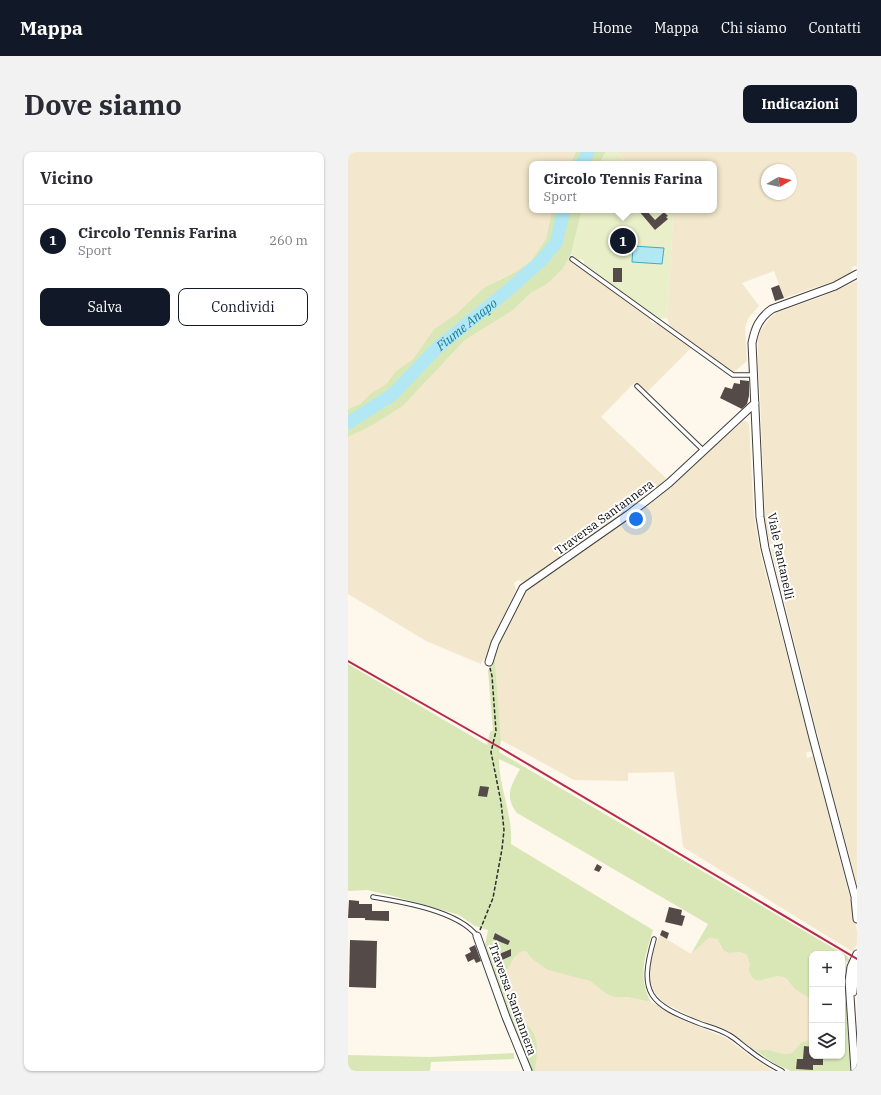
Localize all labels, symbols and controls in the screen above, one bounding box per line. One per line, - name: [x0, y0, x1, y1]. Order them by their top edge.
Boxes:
- text: Mappa: [20, 16, 83, 40]
- text: Home: [592, 19, 632, 37]
- text: Mappa: [654, 19, 699, 37]
- text: Chi siamo: [721, 19, 787, 37]
- text: Contatti: [809, 19, 861, 37]
- button: Indicazioni: [743, 85, 857, 123]
- text: Dove siamo: [24, 86, 182, 123]
- popup: [529, 161, 717, 213]
- north arrow: [761, 164, 797, 200]
- text: Vicino: [40, 167, 93, 189]
- text: Circolo Tennis Farina: [543, 169, 703, 188]
- text: Sport: [543, 188, 577, 205]
- text: Circolo Tennis Farina: [78, 223, 237, 242]
- pin: 1: [610, 226, 636, 256]
- text: 1: [49, 232, 57, 249]
- text: 260 m: [269, 232, 308, 249]
- text: Sport: [78, 242, 112, 259]
- button: Salva: [40, 288, 170, 326]
- button: Condividi: [178, 288, 308, 326]
- water label: Fiume Anapo: [431, 294, 500, 355]
- street label: Traversa Santannera: [552, 476, 657, 558]
- your location: [626, 509, 646, 529]
- street label: Viale Pantanelli: [764, 511, 798, 601]
- street label: Traversa Santannera: [486, 941, 540, 1058]
- map controls: [809, 951, 845, 1059]
- button: +: [809, 951, 845, 987]
- button: −: [809, 987, 845, 1023]
- button: layers: [809, 1023, 845, 1059]

